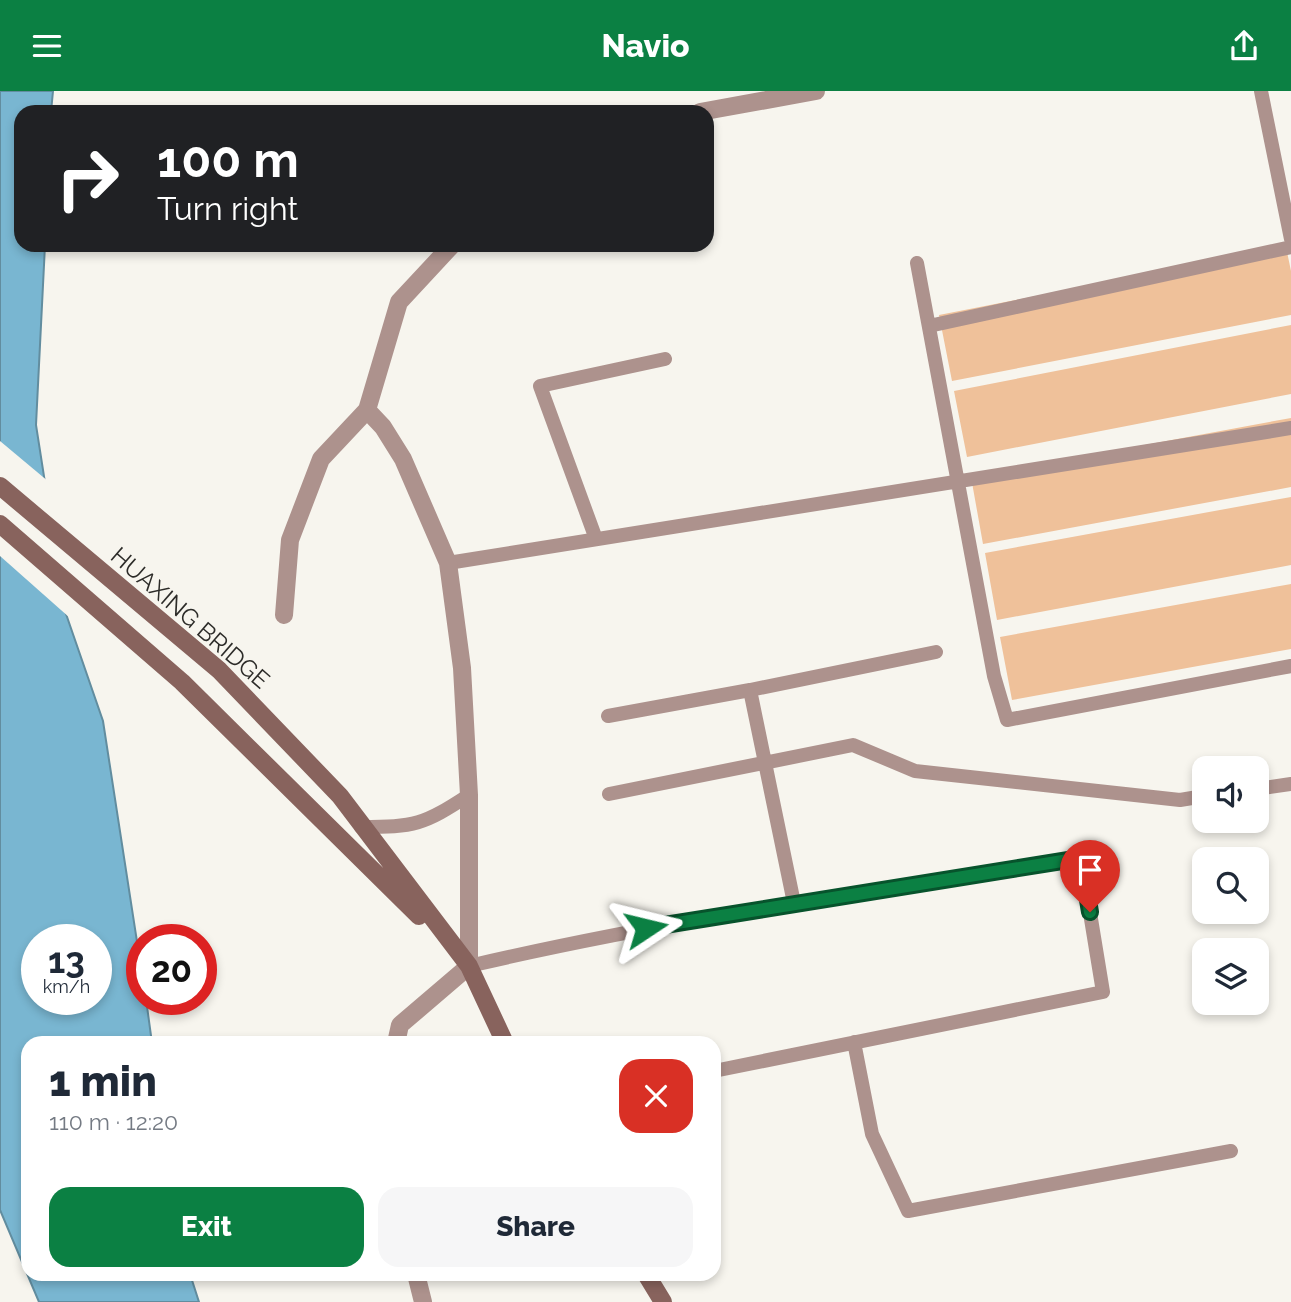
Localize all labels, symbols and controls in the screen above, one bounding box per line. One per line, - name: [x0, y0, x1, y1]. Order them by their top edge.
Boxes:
- icon: menu: [28, 27, 66, 65]
- text: Navio: [601, 27, 690, 64]
- icon: share: [1225, 27, 1263, 65]
- text: 100 m: [157, 131, 299, 188]
- icon: right: [42, 133, 133, 224]
- text: Turn right: [157, 190, 298, 227]
- street label: HUAXING BRIDGE: [105, 541, 276, 694]
- map controls: [1192, 756, 1269, 1015]
- button: sound: [1192, 756, 1269, 833]
- pin: [1060, 840, 1120, 912]
- button: search: [1192, 847, 1269, 924]
- icon: arrive: [1071, 851, 1109, 889]
- position arrow: [609, 891, 683, 965]
- speed limit sign: 20: [126, 924, 217, 1015]
- button: layers: [1192, 938, 1269, 1015]
- text: 13: [48, 940, 85, 981]
- text: km/h: [43, 976, 90, 997]
- text: 1 min: [49, 1057, 157, 1106]
- button: close: [619, 1059, 693, 1133]
- text: 110 m · 12:20: [49, 1108, 178, 1135]
- button: Exit: [49, 1187, 364, 1267]
- button: Share: [378, 1187, 693, 1267]

